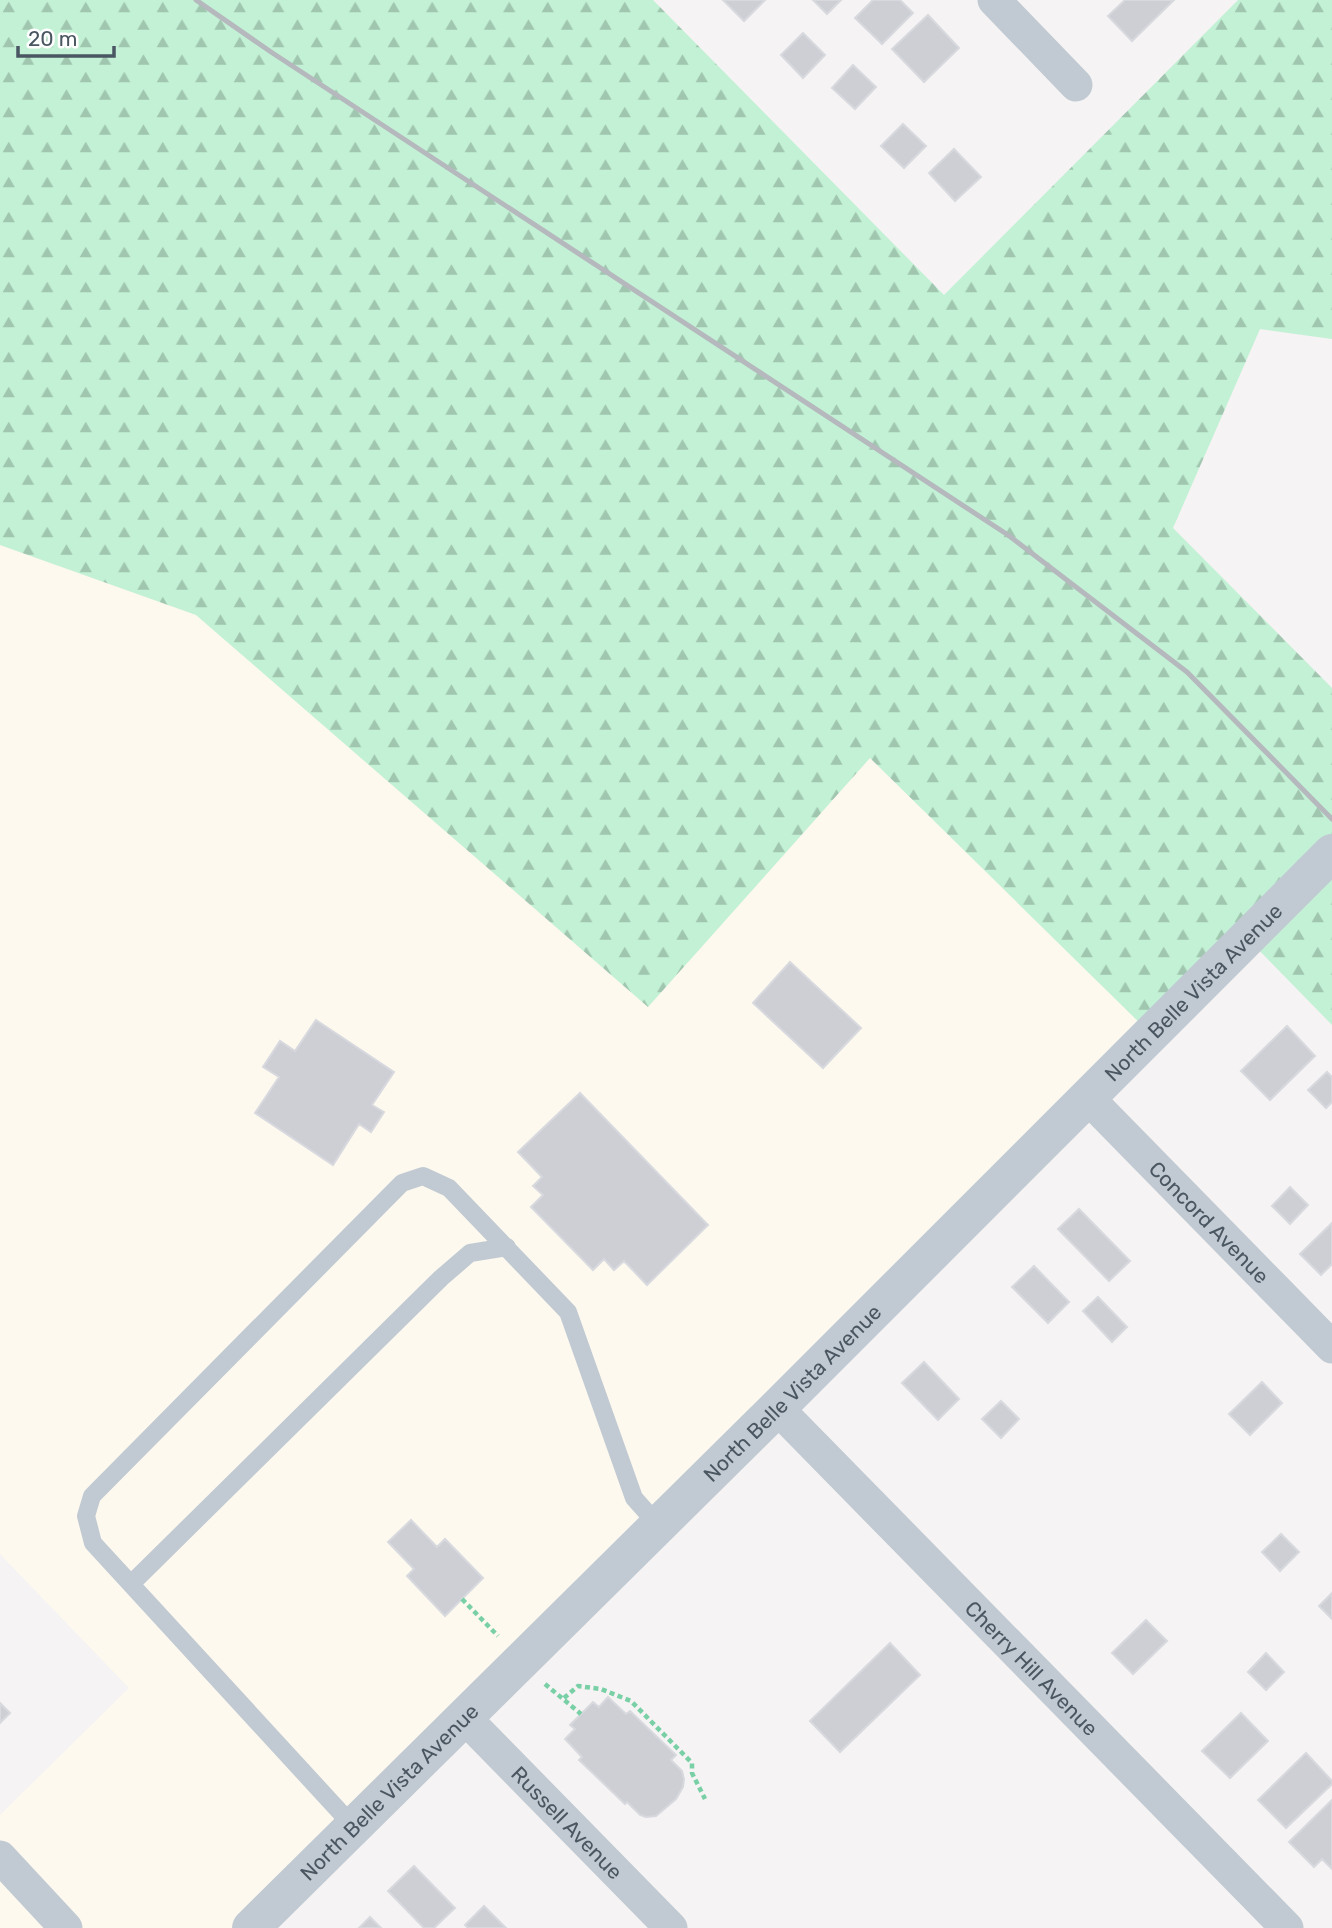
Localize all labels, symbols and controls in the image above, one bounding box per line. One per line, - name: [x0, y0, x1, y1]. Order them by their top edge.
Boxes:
- scale bar: [18, 14, 114, 58]
- text: 20 m: [28, 26, 77, 51]
- street label: North Belle Vista Avenue: [1099, 898, 1287, 1086]
- street label: Concord Avenue: [1144, 1156, 1275, 1288]
- street label: North Belle Vista Avenue: [698, 1299, 886, 1486]
- street label: Cherry Hill Avenue: [960, 1595, 1104, 1741]
- street label: North Belle Vista Avenue: [295, 1698, 483, 1885]
- street label: Russell Avenue: [507, 1761, 628, 1884]

